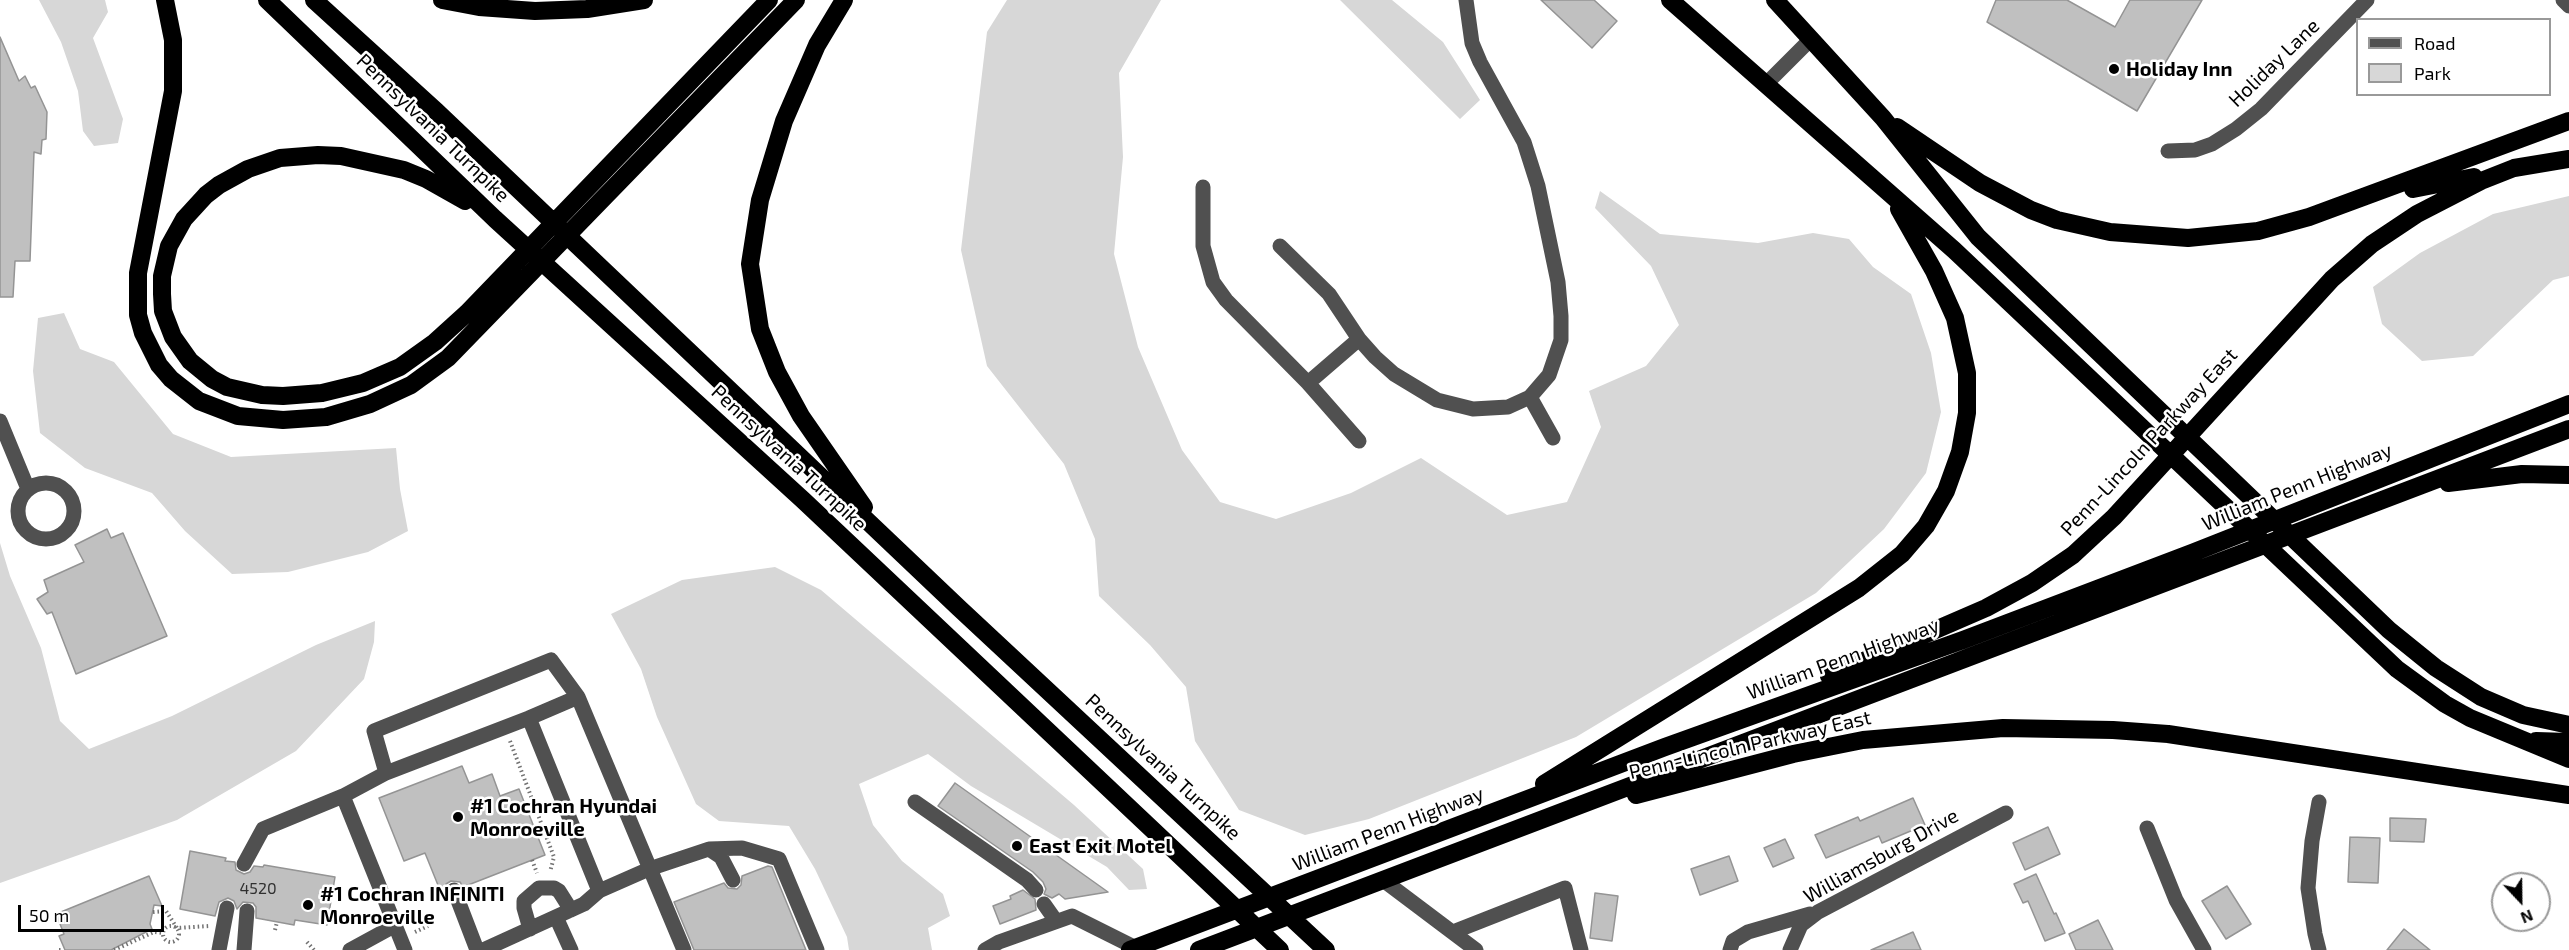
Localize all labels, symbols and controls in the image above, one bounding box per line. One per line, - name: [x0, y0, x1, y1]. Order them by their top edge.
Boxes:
- street label: Holiday Lane: [2224, 14, 2324, 112]
- legend: [2356, 18, 2551, 96]
- text: Road: [2414, 32, 2455, 54]
- street label: Pennsylvania Turnpike: [352, 49, 514, 207]
- place label: Holiday Inn: [2126, 57, 2232, 81]
- marker: Holiday Inn: [2107, 62, 2121, 76]
- text: Park: [2414, 62, 2451, 84]
- street label: Penn-Lincoln Parkway East: [2056, 343, 2242, 541]
- street label: Pennsylvania Turnpike: [706, 380, 872, 536]
- street label: William Penn Highway: [2198, 438, 2396, 536]
- street label: William Penn Highway: [1744, 613, 1942, 705]
- street label: Pennsylvania Turnpike: [1080, 689, 1246, 845]
- street label: Penn-Lincoln Parkway East: [1627, 705, 1873, 785]
- street label: William Penn Highway: [1289, 781, 1487, 877]
- place label: #1 Cochran Hyundai Monroeville: [470, 794, 657, 841]
- street label: Williamsburg Drive: [1799, 804, 1963, 908]
- marker: #1 Cochran Hyundai Monroeville: [451, 810, 465, 824]
- place label: East Exit Motel: [1029, 834, 1172, 858]
- marker: East Exit Motel: [1010, 839, 1024, 853]
- north arrow: [2491, 872, 2551, 932]
- house number: 4520: [239, 879, 277, 899]
- place label: #1 Cochran INFINITI Monroeville: [320, 882, 505, 929]
- scale bar: [21, 893, 166, 931]
- marker: #1 Cochran INFINITI Monroeville: [301, 898, 315, 912]
- text: 50 m: [29, 904, 69, 926]
- text: N: [2518, 906, 2536, 928]

